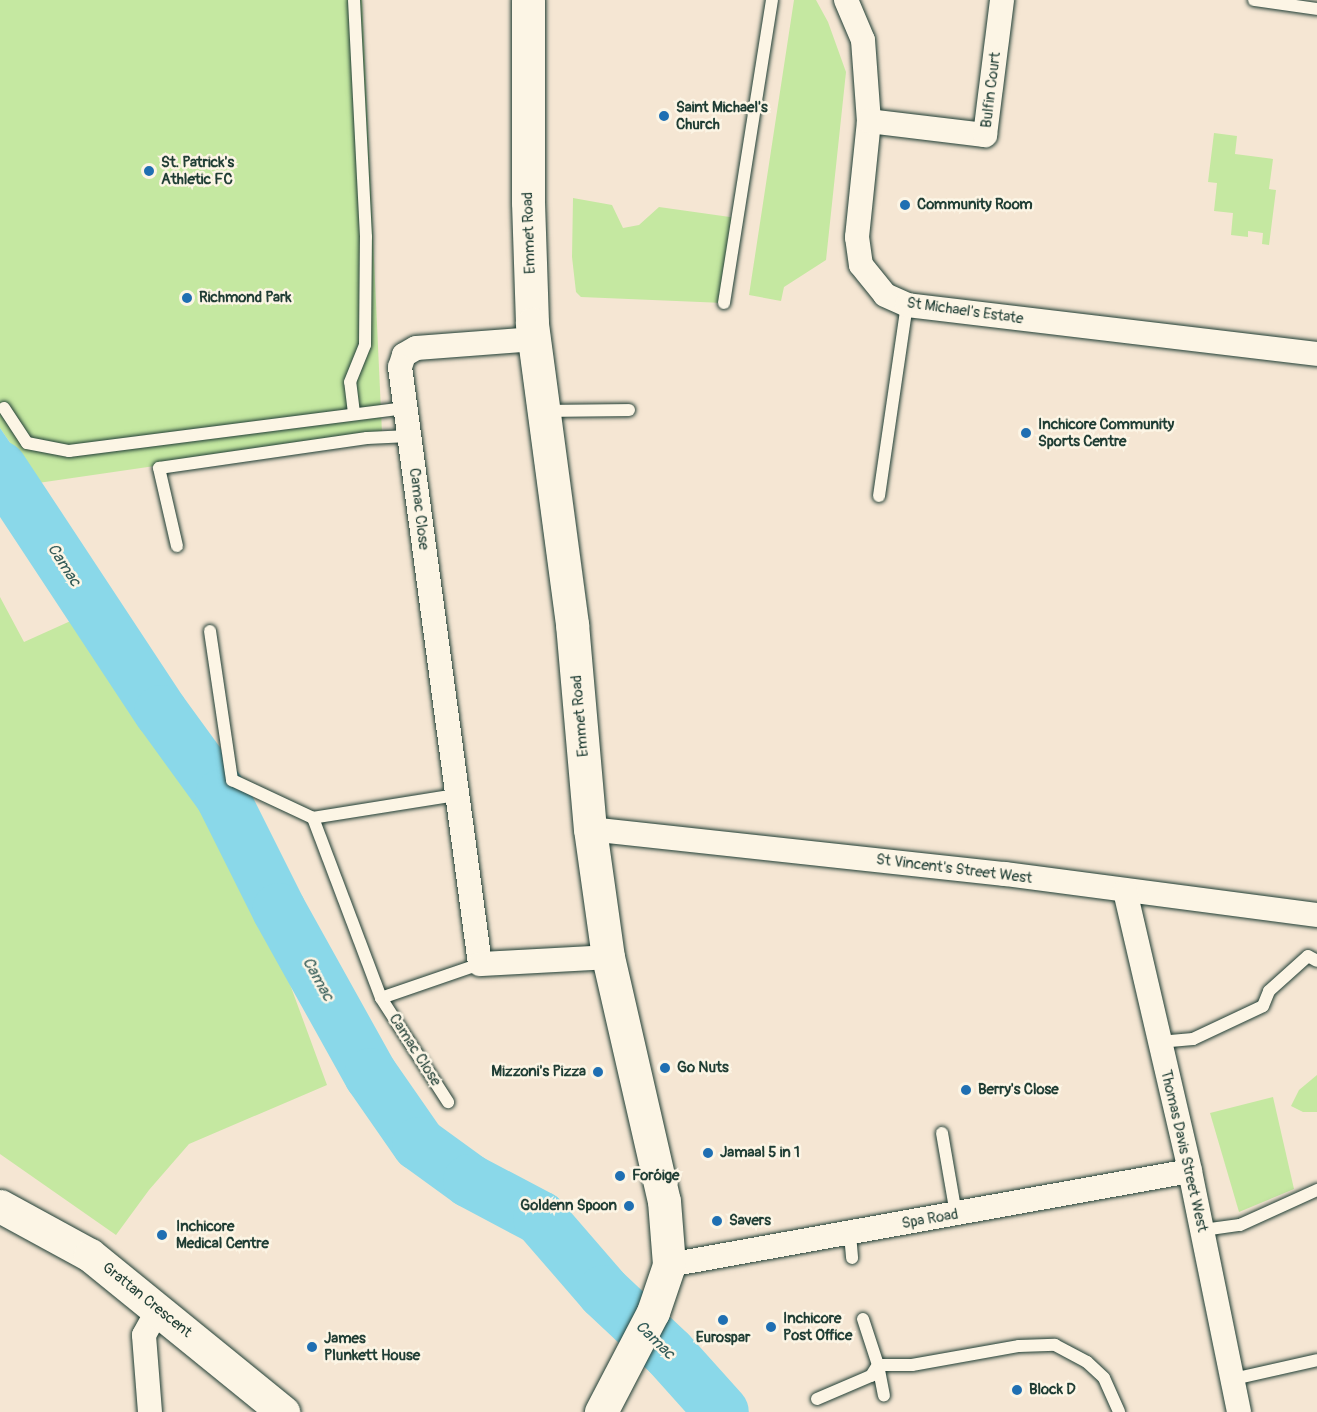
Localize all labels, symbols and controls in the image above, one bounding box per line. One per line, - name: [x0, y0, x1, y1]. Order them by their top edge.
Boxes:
- street label: Bulfin Court: [977, 51, 1005, 129]
- place label: Saint Michael's Church: [676, 98, 768, 133]
- marker: Saint Michael's Church: [657, 109, 671, 123]
- place label: St. Patrick's Athletic FC: [161, 153, 234, 188]
- marker: St. Patrick's Athletic FC: [142, 164, 156, 178]
- street label: Emmet Road: [519, 192, 539, 274]
- place label: Community Room: [917, 196, 1033, 214]
- marker: Community Room: [898, 198, 912, 212]
- place label: Richmond Park: [199, 289, 292, 307]
- marker: Richmond Park: [180, 291, 194, 305]
- street label: St Michael's Estate: [906, 294, 1024, 328]
- place label: Inchicore Community Sports Centre: [1038, 415, 1174, 450]
- marker: Inchicore Community Sports Centre: [1019, 426, 1033, 440]
- street label: Camac Close: [405, 467, 433, 551]
- water label: Camac: [43, 540, 85, 590]
- street label: Emmet Road: [567, 674, 593, 758]
- street label: St Vincent's Street West: [875, 851, 1033, 887]
- water label: Camac: [298, 954, 338, 1004]
- street label: Camac Close: [385, 1011, 445, 1089]
- place label: Go Nuts: [677, 1059, 729, 1077]
- marker: Go Nuts: [658, 1061, 672, 1075]
- place label: Mizzoni's Pizza: [491, 1063, 586, 1081]
- marker: Mizzoni's Pizza: [591, 1065, 605, 1079]
- street label: Thomas Davis Street West: [1157, 1068, 1211, 1234]
- place label: Berry's Close: [978, 1081, 1059, 1099]
- marker: Berry's Close: [959, 1083, 973, 1097]
- place label: Jamaal 5 in 1: [720, 1144, 800, 1162]
- marker: Jamaal 5 in 1: [701, 1146, 715, 1160]
- place label: Foróige: [632, 1167, 680, 1185]
- marker: Foróige: [613, 1169, 627, 1183]
- place label: Goldenn Spoon: [520, 1197, 617, 1215]
- marker: Goldenn Spoon: [622, 1199, 636, 1213]
- street label: Spa Road: [900, 1205, 960, 1233]
- place label: Savers: [729, 1212, 771, 1230]
- marker: Savers: [710, 1214, 724, 1228]
- place label: Inchicore Medical Centre: [176, 1217, 269, 1252]
- marker: Inchicore Medical Centre: [153, 1226, 171, 1244]
- street label: Grattan Crescent: [99, 1258, 195, 1342]
- place label: Inchicore Post Office: [783, 1309, 852, 1344]
- marker: Eurospar: [716, 1313, 730, 1327]
- water label: Camac: [631, 1317, 679, 1363]
- marker: Inchicore Post Office: [764, 1320, 778, 1334]
- place label: James Plunkett House: [324, 1329, 420, 1364]
- place label: Eurospar: [696, 1329, 750, 1347]
- marker: James Plunkett House: [305, 1340, 319, 1354]
- place label: Block D: [1029, 1381, 1076, 1399]
- marker: Block D: [1010, 1383, 1024, 1397]

